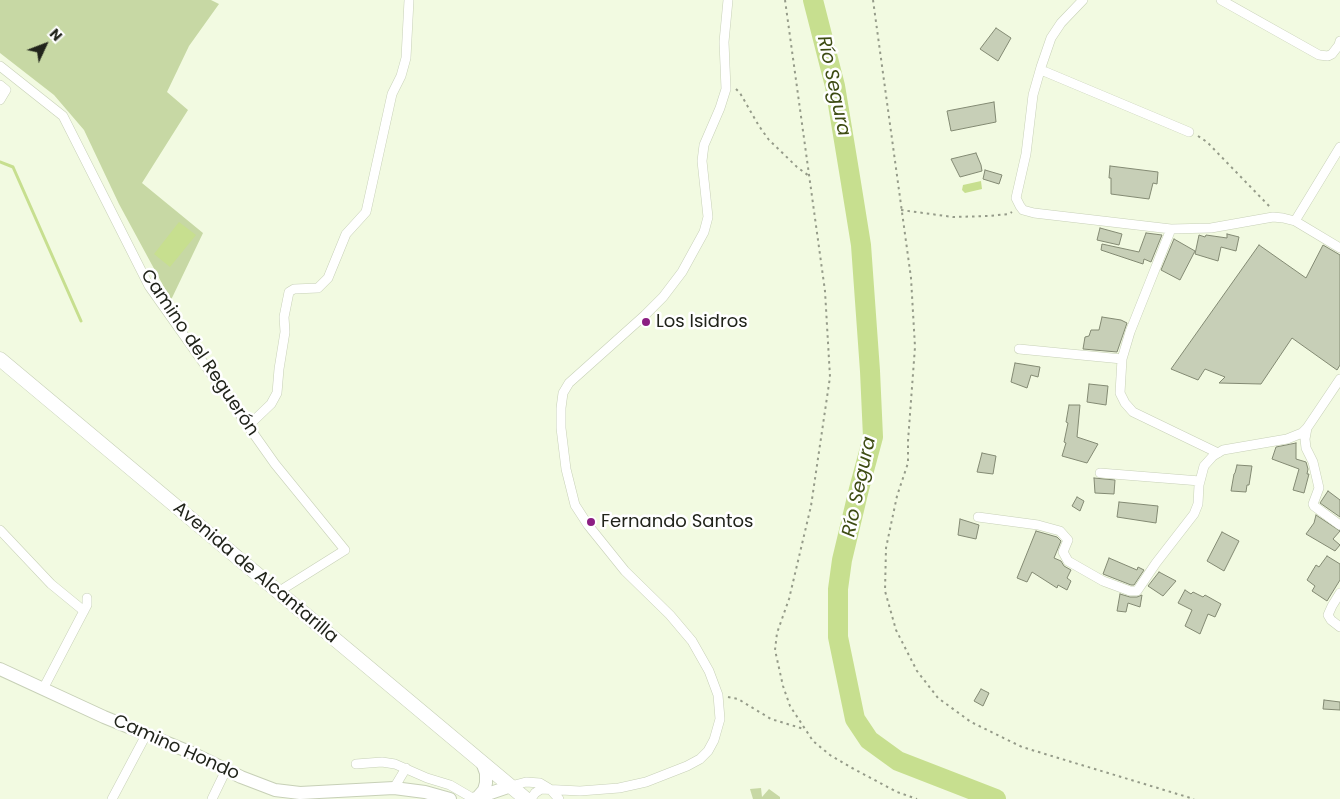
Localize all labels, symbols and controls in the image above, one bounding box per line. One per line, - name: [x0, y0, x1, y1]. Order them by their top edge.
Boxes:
- north arrow: [20, 20, 70, 70]
- text: N: [45, 24, 67, 45]
- water label: Río Segura: [811, 34, 855, 138]
- street label: Camino del Reguerón: [135, 266, 263, 440]
- place label: Los Isidros: [656, 311, 748, 333]
- marker: Los Isidros: [640, 316, 652, 328]
- water label: Río Segura: [838, 435, 882, 539]
- street label: Avenida de Alcantarilla: [168, 498, 342, 648]
- place label: Fernando Santos: [601, 511, 753, 533]
- marker: Fernando Santos: [585, 516, 597, 528]
- street label: Camino Hondo: [109, 710, 243, 786]

